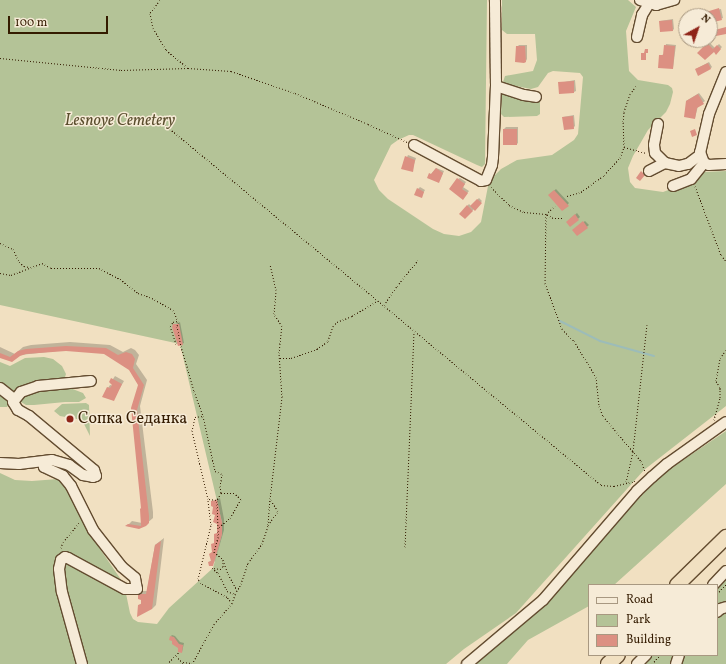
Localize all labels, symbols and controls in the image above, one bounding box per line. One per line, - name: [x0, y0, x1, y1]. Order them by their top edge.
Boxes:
- scale bar: [10, 8, 110, 34]
- north arrow: [678, 8, 718, 48]
- text: N: [698, 11, 713, 28]
- text: 100 m: [15, 15, 47, 31]
- park label: Lesnoye Cemetery: [65, 111, 175, 131]
- place label: Сопка Седанка: [78, 409, 187, 429]
- marker: Сопка Седанка: [65, 414, 75, 424]
- legend: [588, 584, 718, 656]
- text: Road: [626, 592, 653, 608]
- text: Park: [626, 612, 651, 628]
- text: Building: [626, 632, 671, 648]

